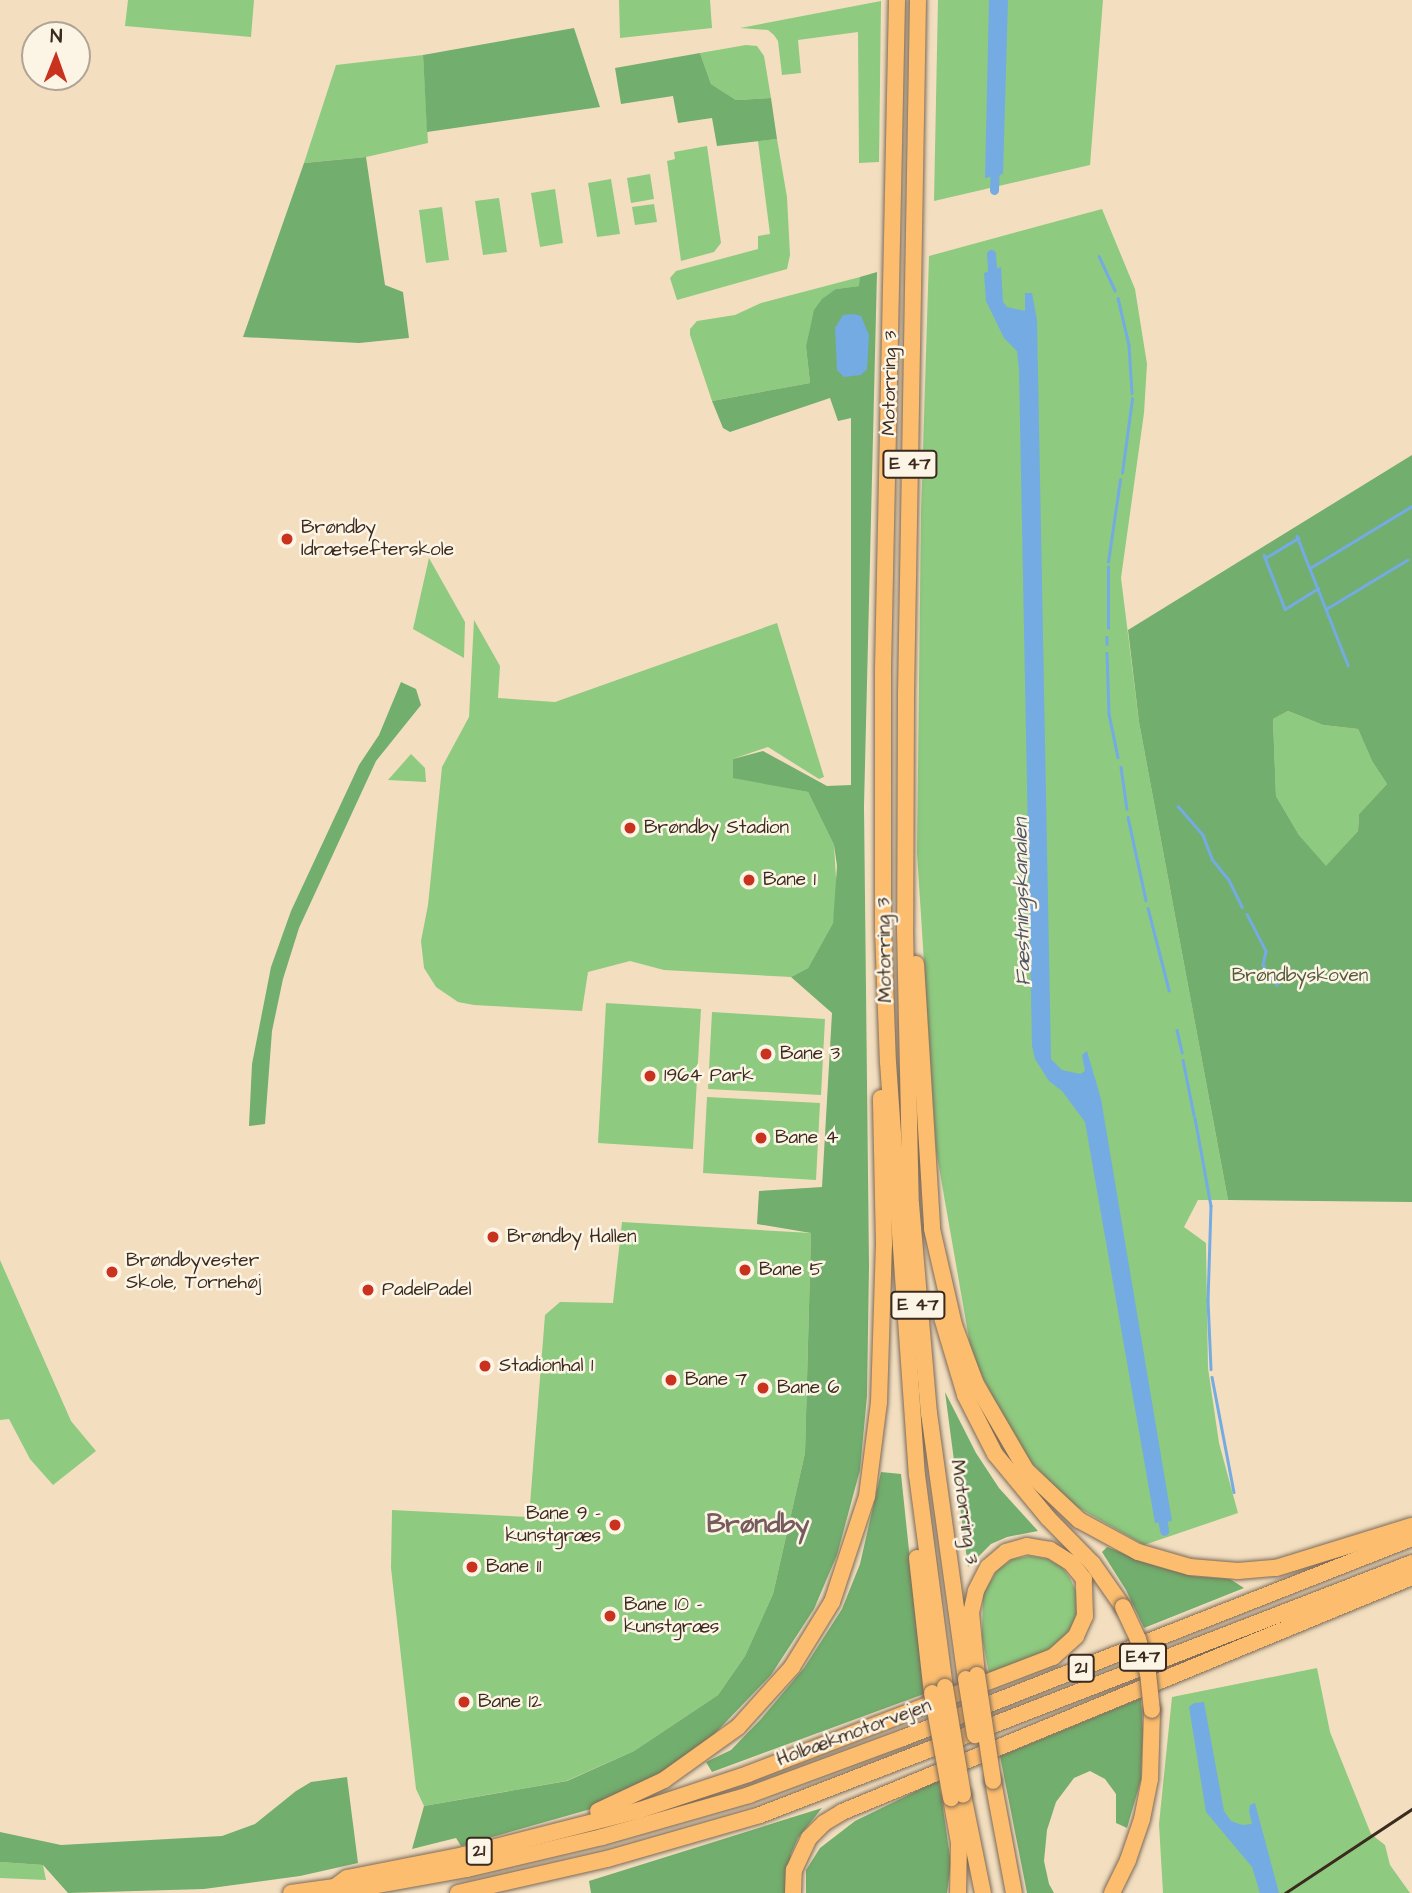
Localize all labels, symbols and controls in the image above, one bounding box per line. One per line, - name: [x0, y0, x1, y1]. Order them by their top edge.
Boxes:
- north arrow: [21, 21, 91, 91]
- text: N: [50, 23, 63, 50]
- street label: Motorring 3: [878, 330, 902, 436]
- road number: E 47: [882, 450, 938, 478]
- place label: Brøndby Idrætsefterskole: [301, 517, 454, 561]
- marker: Brøndby Idrætsefterskole: [279, 531, 295, 547]
- place label: Brøndby Stadion: [644, 817, 789, 839]
- water label: Fæstningskanalen: [1008, 818, 1036, 986]
- marker: Brøndby Stadion: [622, 820, 638, 836]
- place label: Bane 1: [763, 869, 816, 891]
- marker: Bane 1: [741, 872, 757, 888]
- street label: Motorring 3: [873, 897, 897, 1003]
- park label: Brøndbyskoven: [1232, 965, 1368, 987]
- place label: Bane 3: [780, 1043, 840, 1065]
- marker: Bane 3: [758, 1046, 774, 1062]
- place label: 1964 Park: [664, 1065, 754, 1087]
- marker: 1964 Park: [642, 1068, 658, 1084]
- place label: Bane 4: [775, 1127, 838, 1149]
- marker: Bane 4: [753, 1130, 769, 1146]
- place label: Brøndby Hallen: [507, 1226, 637, 1248]
- marker: Brøndby Hallen: [485, 1229, 501, 1245]
- place label: Brøndbyvester Skole, Tornehøj: [126, 1250, 261, 1294]
- place label: Bane 5: [759, 1259, 823, 1281]
- marker: Bane 5: [737, 1262, 753, 1278]
- marker: Brøndbyvester Skole, Tornehøj: [104, 1264, 120, 1280]
- place label: PadelPadel: [382, 1279, 472, 1301]
- marker: PadelPadel: [360, 1282, 376, 1298]
- road number: E 47: [890, 1290, 946, 1320]
- place label: Stadionhal 1: [499, 1355, 593, 1377]
- marker: Stadionhal 1: [477, 1358, 493, 1374]
- place label: Bane 7: [685, 1369, 747, 1391]
- marker: Bane 7: [663, 1372, 679, 1388]
- place label: Bane 6: [777, 1377, 839, 1399]
- marker: Bane 6: [755, 1380, 771, 1396]
- street label: Motorring 3: [945, 1458, 983, 1566]
- place label: Bane 9 - kunstgræs: [506, 1503, 601, 1547]
- district label: Brøndby: [707, 1509, 809, 1541]
- marker: Bane 9 - kunstgræs: [607, 1517, 623, 1533]
- place label: Bane 11: [486, 1556, 541, 1578]
- marker: Bane 11: [464, 1559, 480, 1575]
- place label: Bane 10 - kunstgræs: [624, 1594, 719, 1638]
- marker: Bane 10 - kunstgræs: [602, 1608, 618, 1624]
- road number: E47: [1118, 1642, 1168, 1672]
- road number: 21: [1067, 1653, 1095, 1682]
- place label: Bane 12: [478, 1691, 542, 1713]
- marker: Bane 12: [456, 1694, 472, 1710]
- street label: Holbækmotorvejen: [774, 1694, 934, 1772]
- road number: 21: [465, 1837, 493, 1866]

